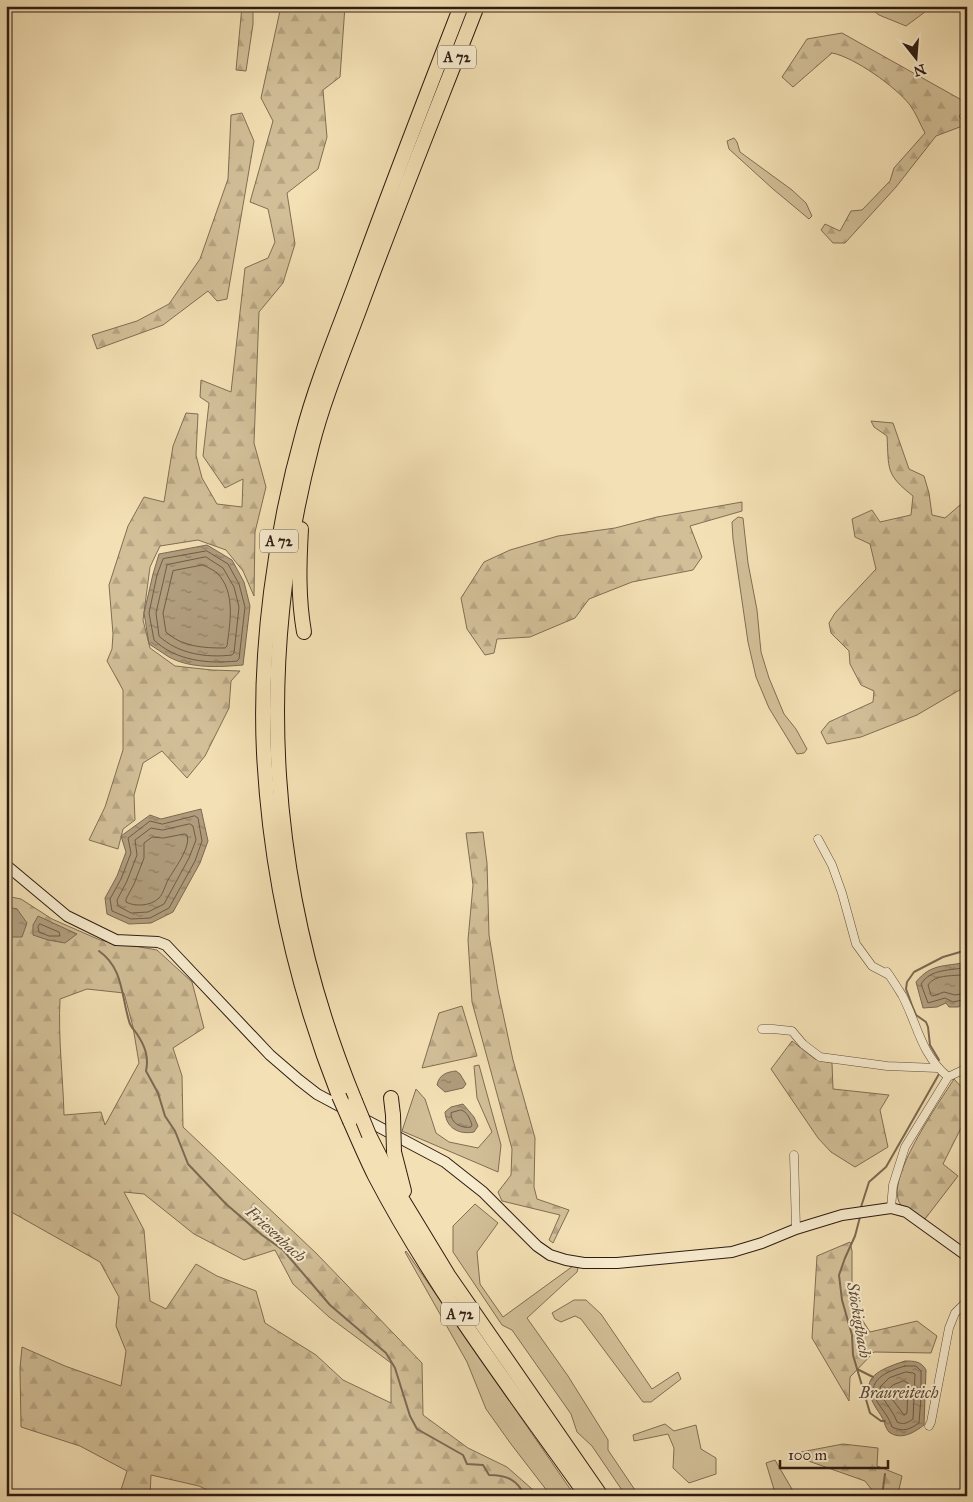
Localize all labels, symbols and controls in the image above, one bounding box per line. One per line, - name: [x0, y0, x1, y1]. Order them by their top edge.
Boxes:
- north arrow: [890, 32, 940, 82]
- road number: A 72: [438, 46, 476, 68]
- text: N: [911, 60, 928, 80]
- road number: A 72: [260, 530, 298, 552]
- water label: Friesenbach: [241, 1201, 310, 1266]
- water label: Stöckigtbach: [843, 1280, 875, 1359]
- road number: A 72: [441, 1302, 479, 1326]
- water label: Braureiteich: [858, 1383, 939, 1402]
- scale bar: [780, 1437, 888, 1469]
- text: 100 m: [788, 1446, 828, 1464]

